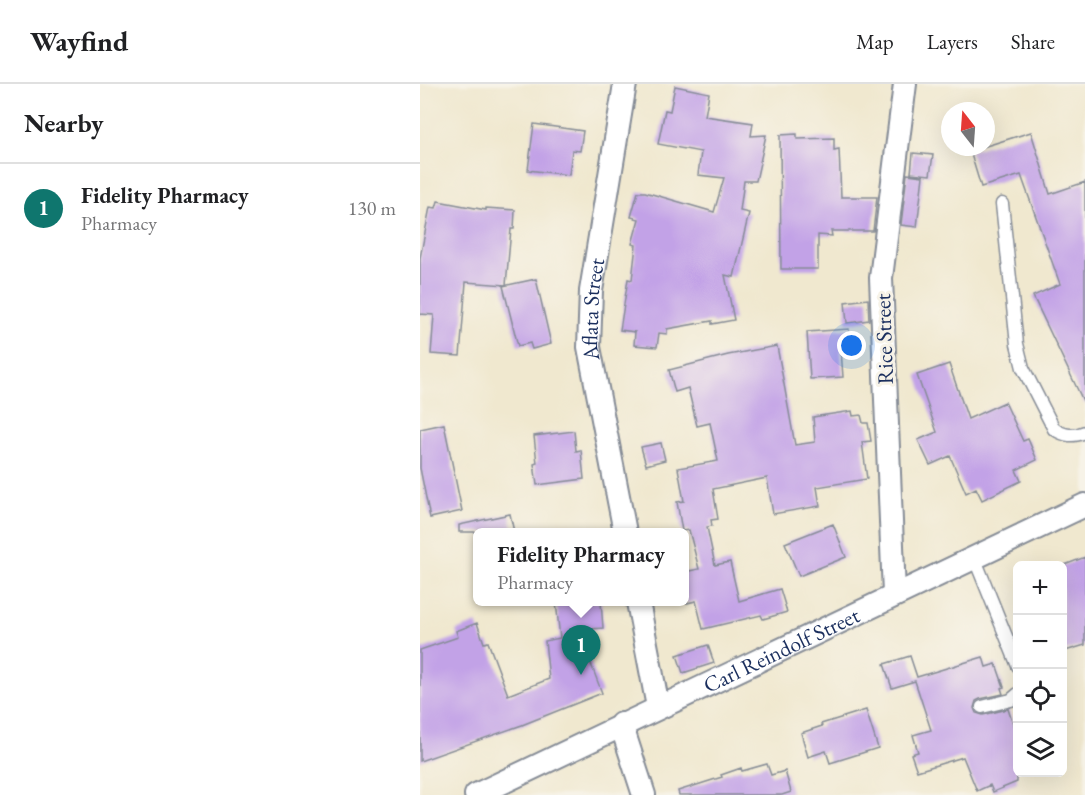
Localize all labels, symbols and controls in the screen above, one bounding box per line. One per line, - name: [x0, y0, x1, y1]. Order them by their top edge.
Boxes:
- text: Wayfind: [30, 23, 128, 59]
- text: Map: [856, 28, 894, 55]
- text: Layers: [927, 28, 978, 55]
- text: Share: [1011, 28, 1055, 55]
- north arrow: [941, 102, 995, 156]
- text: Nearby: [24, 106, 104, 140]
- text: Fidelity Pharmacy: [81, 181, 249, 210]
- text: 1: [38, 195, 49, 221]
- text: 130 m: [348, 195, 396, 221]
- text: Pharmacy: [81, 210, 157, 236]
- street label: Aflata Street: [574, 256, 611, 365]
- street label: Rice Street: [868, 293, 900, 385]
- your location: [837, 331, 866, 360]
- popup: [473, 528, 689, 606]
- text: Fidelity Pharmacy: [497, 540, 665, 569]
- map controls: [1013, 561, 1067, 777]
- button: +: [1013, 561, 1067, 615]
- text: Pharmacy: [497, 569, 573, 595]
- street label: Carl Reindolf Street: [698, 600, 864, 699]
- button: −: [1013, 615, 1067, 669]
- pin: 1: [562, 626, 600, 675]
- button: locate: [1013, 669, 1067, 723]
- button: layers: [1013, 723, 1067, 777]

